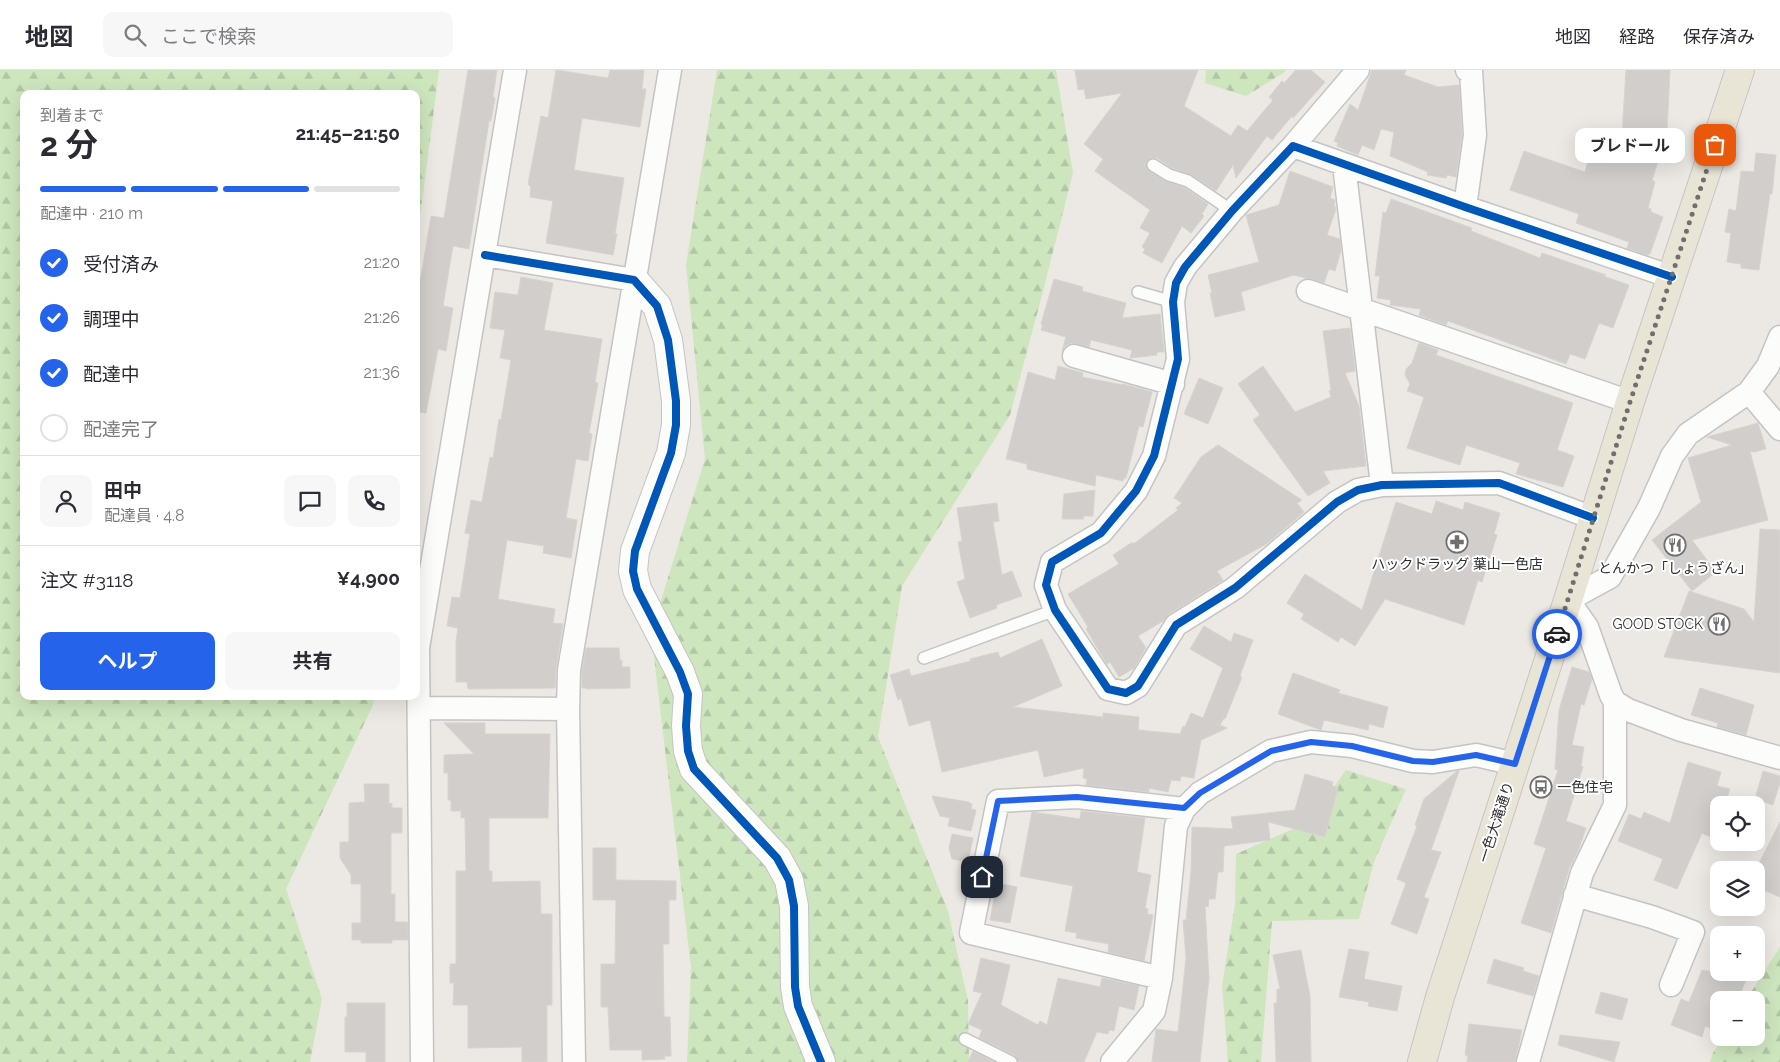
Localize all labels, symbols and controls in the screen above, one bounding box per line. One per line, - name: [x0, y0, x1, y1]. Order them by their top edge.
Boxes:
- search box: [103, 12, 453, 57]
- icon: search: [121, 21, 149, 49]
- text: 地図: [25, 22, 73, 51]
- text: ここで検索: [161, 25, 256, 47]
- text: 地図: [1555, 26, 1591, 47]
- text: 経路: [1619, 26, 1655, 47]
- text: 保存済み: [1683, 26, 1755, 47]
- text: 到着まで: [40, 106, 104, 125]
- text: 21:45–21:50: [295, 122, 400, 144]
- pin: [1694, 124, 1736, 166]
- text: 2 分: [40, 126, 98, 163]
- callout: ブレドール: [1575, 128, 1685, 162]
- icon: bag: [1701, 131, 1729, 159]
- text: ブレドール: [1590, 136, 1670, 155]
- text: 配達中 · 210 m: [40, 204, 143, 223]
- icon: check: [40, 249, 68, 277]
- text: 受付済み: [83, 253, 159, 275]
- text: 21:20: [364, 253, 400, 272]
- icon: check: [40, 304, 68, 332]
- text: 調理中: [83, 308, 140, 330]
- text: 21:26: [364, 308, 400, 327]
- icon: check: [40, 359, 68, 387]
- text: 配達中: [83, 363, 140, 385]
- text: 21:36: [364, 363, 400, 382]
- text: 配達完了: [83, 418, 159, 440]
- button: person: [40, 475, 92, 527]
- button: chat: [284, 475, 336, 527]
- button: phone: [348, 475, 400, 527]
- text: 田中: [104, 479, 142, 501]
- text: 配達員 · 4.8: [104, 506, 184, 525]
- pharmacy icon: ハックドラッグ 葉山一色店: [1445, 530, 1469, 554]
- restaurant icon: とんかつ「しょうざん」: [1663, 533, 1687, 557]
- place label: ハックドラッグ 葉山一色店: [1371, 556, 1543, 572]
- place label: とんかつ「しょうざん」: [1598, 560, 1752, 576]
- text: ¥4,900: [337, 567, 400, 589]
- text: 注文 #3118: [40, 569, 133, 591]
- courier: [1532, 609, 1582, 659]
- restaurant icon: GOOD STOCK: [1707, 612, 1731, 636]
- place label: GOOD STOCK: [1613, 616, 1703, 632]
- icon: car: [1543, 620, 1571, 648]
- button: ヘルプ: [40, 632, 215, 690]
- button: 共有: [225, 632, 400, 690]
- bus stop icon: 一色住宅: [1529, 775, 1553, 799]
- place label: 一色住宅: [1557, 779, 1613, 795]
- street label: 一色大滝通り: [1475, 780, 1517, 864]
- map controls: [1710, 796, 1765, 1046]
- button: locate: [1710, 796, 1765, 851]
- pin: [961, 856, 1003, 898]
- button: layers: [1710, 861, 1765, 916]
- icon: home: [968, 863, 996, 891]
- button: +: [1710, 926, 1765, 981]
- button: −: [1710, 991, 1765, 1046]

